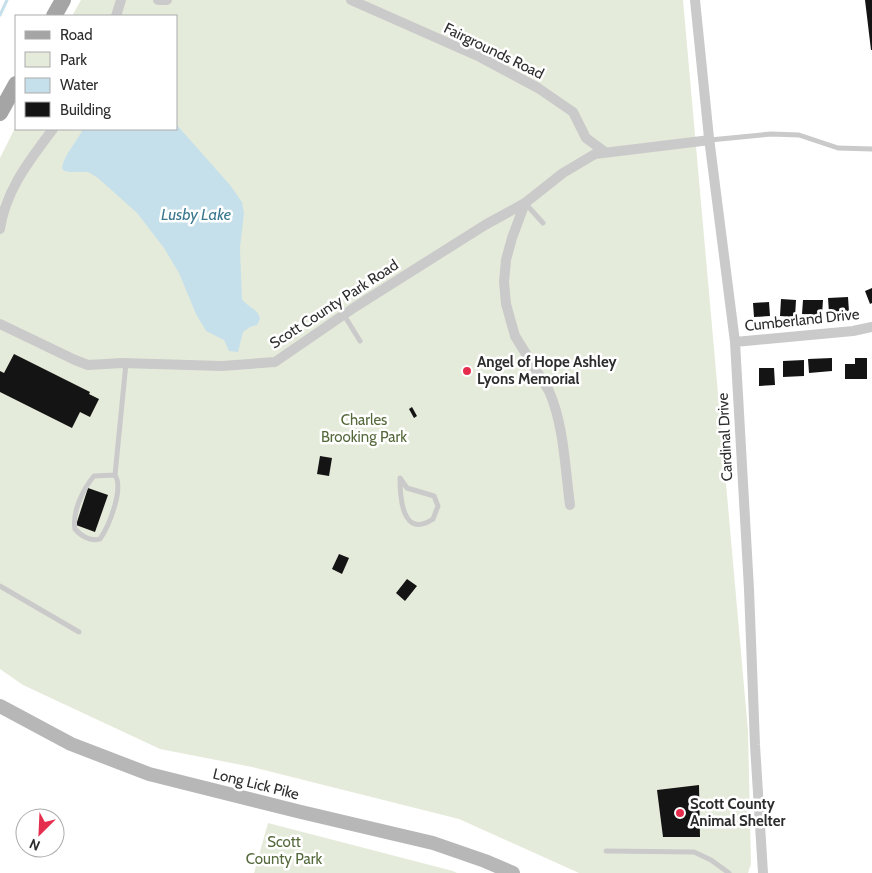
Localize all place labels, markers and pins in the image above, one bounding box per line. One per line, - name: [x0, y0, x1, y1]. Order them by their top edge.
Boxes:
- place label: Angel of Hope Ashley Lyons Memorial: [477, 353, 618, 388]
- marker: Angel of Hope Ashley Lyons Memorial: [461, 365, 473, 377]
- place label: Scott County Animal Shelter: [690, 795, 785, 830]
- marker: Scott County Animal Shelter: [674, 807, 686, 819]

